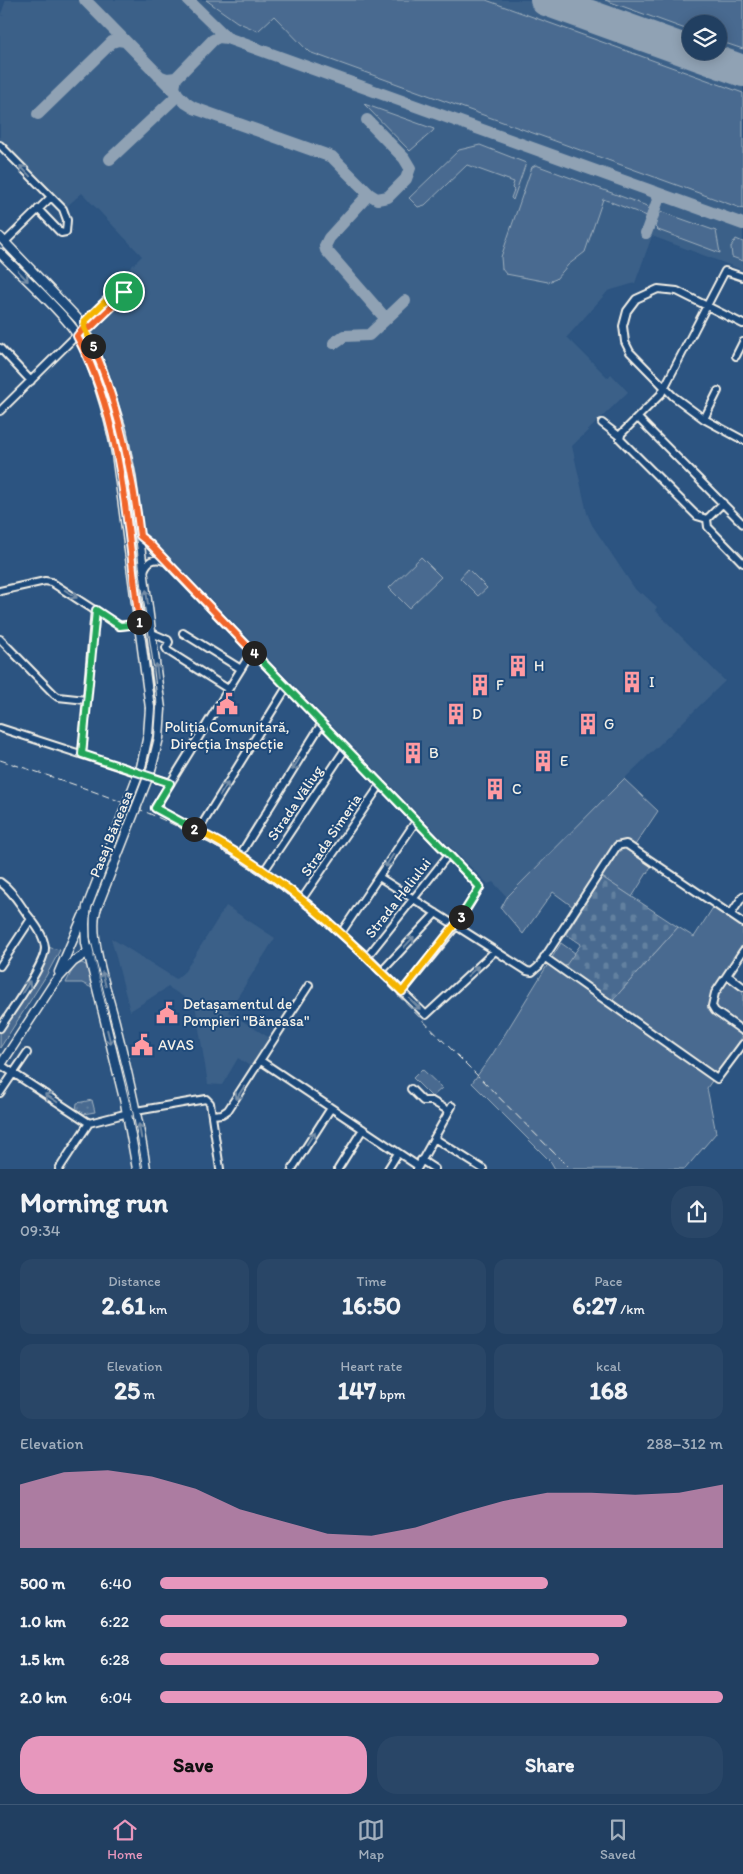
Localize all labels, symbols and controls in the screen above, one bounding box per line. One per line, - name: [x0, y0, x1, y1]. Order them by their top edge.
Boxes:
- map controls: [682, 15, 727, 60]
- button: layers: [682, 15, 727, 60]
- one-way arrow: [19, 165, 32, 177]
- one-way arrow: [17, 270, 29, 283]
- pin: [103, 271, 145, 313]
- icon: arrive: [110, 278, 138, 306]
- pin: 5: [80, 334, 106, 358]
- text: 5: [90, 338, 97, 355]
- one-way arrow: [64, 589, 78, 599]
- one-way arrow: [142, 589, 152, 605]
- pin: 1: [126, 610, 152, 634]
- text: 1: [136, 614, 143, 631]
- pin: 4: [242, 640, 266, 666]
- text: 4: [250, 645, 259, 662]
- building icon: H: [505, 653, 531, 679]
- place label: H: [534, 657, 544, 675]
- one-way arrow: [152, 663, 162, 679]
- building icon: I: [619, 669, 645, 695]
- building icon: F: [467, 672, 493, 698]
- place label: I: [649, 673, 655, 691]
- place label: F: [496, 676, 504, 694]
- public building icon: Poliția Comunitară, Direcția Inspecție: [214, 691, 240, 717]
- building icon: D: [443, 701, 469, 727]
- place label: D: [472, 705, 482, 723]
- building icon: G: [575, 711, 601, 737]
- place label: G: [604, 715, 614, 733]
- place label: Poliția Comunitară, Direcția Inspecție: [165, 718, 289, 753]
- building icon: B: [400, 740, 426, 766]
- place label: B: [429, 744, 439, 762]
- building icon: E: [530, 748, 556, 774]
- place label: E: [560, 752, 568, 770]
- one-way arrow: [291, 757, 301, 771]
- street label: Strada Văliug: [263, 762, 327, 844]
- building icon: C: [482, 776, 508, 802]
- place label: C: [512, 780, 522, 798]
- one-way arrow: [219, 783, 229, 797]
- street label: Pasaj Băneasa: [85, 787, 137, 880]
- street label: Strada Simeria: [297, 790, 365, 880]
- pin: 2: [182, 816, 206, 842]
- text: 2: [191, 821, 198, 838]
- street label: Strada Heliului: [361, 854, 435, 942]
- one-way arrow: [384, 854, 394, 868]
- pin: 3: [448, 904, 474, 930]
- text: 3: [458, 909, 465, 926]
- one-way arrow: [403, 936, 415, 949]
- one-way arrow: [467, 965, 480, 977]
- one-way arrow: [99, 971, 109, 987]
- one-way arrow: [21, 980, 31, 994]
- place label: Detașamentul de Pompieri "Băneasa": [183, 995, 309, 1030]
- one-way arrow: [408, 998, 421, 1010]
- public building icon: Detașamentul de Pompieri "Băneasa": [154, 1000, 180, 1026]
- one-way arrow: [105, 1028, 115, 1044]
- public building icon: AVAS: [129, 1032, 155, 1058]
- place label: AVAS: [158, 1036, 194, 1054]
- one-way arrow: [234, 1085, 244, 1099]
- one-way arrow: [44, 1093, 58, 1103]
- one-way arrow: [135, 1123, 145, 1139]
- one-way arrow: [307, 1132, 317, 1146]
- text: Morning run: [20, 1185, 168, 1219]
- button: share: [671, 1186, 723, 1238]
- text: 09:34: [20, 1221, 60, 1240]
- text: Distance: [108, 1273, 161, 1290]
- text: Time: [357, 1273, 386, 1290]
- text: Pace: [594, 1273, 623, 1290]
- text: 2.61: [102, 1290, 146, 1320]
- text: 16:50: [342, 1290, 401, 1320]
- text: 6:27: [572, 1290, 617, 1320]
- text: km: [146, 1301, 167, 1318]
- text: /km: [617, 1301, 645, 1318]
- text: Elevation: [107, 1358, 162, 1375]
- text: Heart rate: [341, 1358, 402, 1375]
- text: kcal: [596, 1358, 621, 1375]
- text: 25: [114, 1375, 140, 1405]
- text: 147: [337, 1375, 376, 1405]
- text: 168: [589, 1375, 628, 1405]
- text: m: [140, 1386, 155, 1403]
- text: bpm: [376, 1386, 406, 1403]
- text: Elevation: [20, 1434, 84, 1453]
- text: 288–312 m: [647, 1434, 723, 1453]
- text: 500 m: [20, 1574, 65, 1593]
- text: 6:40: [100, 1574, 132, 1593]
- text: 1.0 km: [20, 1612, 66, 1631]
- text: 6:22: [100, 1612, 129, 1631]
- text: 1.5 km: [20, 1650, 65, 1669]
- text: 6:28: [100, 1650, 130, 1669]
- text: 2.0 km: [20, 1688, 67, 1707]
- text: 6:04: [100, 1688, 132, 1707]
- button: Save: [20, 1736, 367, 1794]
- button: Share: [377, 1736, 723, 1794]
- tab: Home: [107, 1816, 143, 1863]
- tab: Map: [357, 1816, 385, 1863]
- tab: Saved: [600, 1816, 636, 1863]

